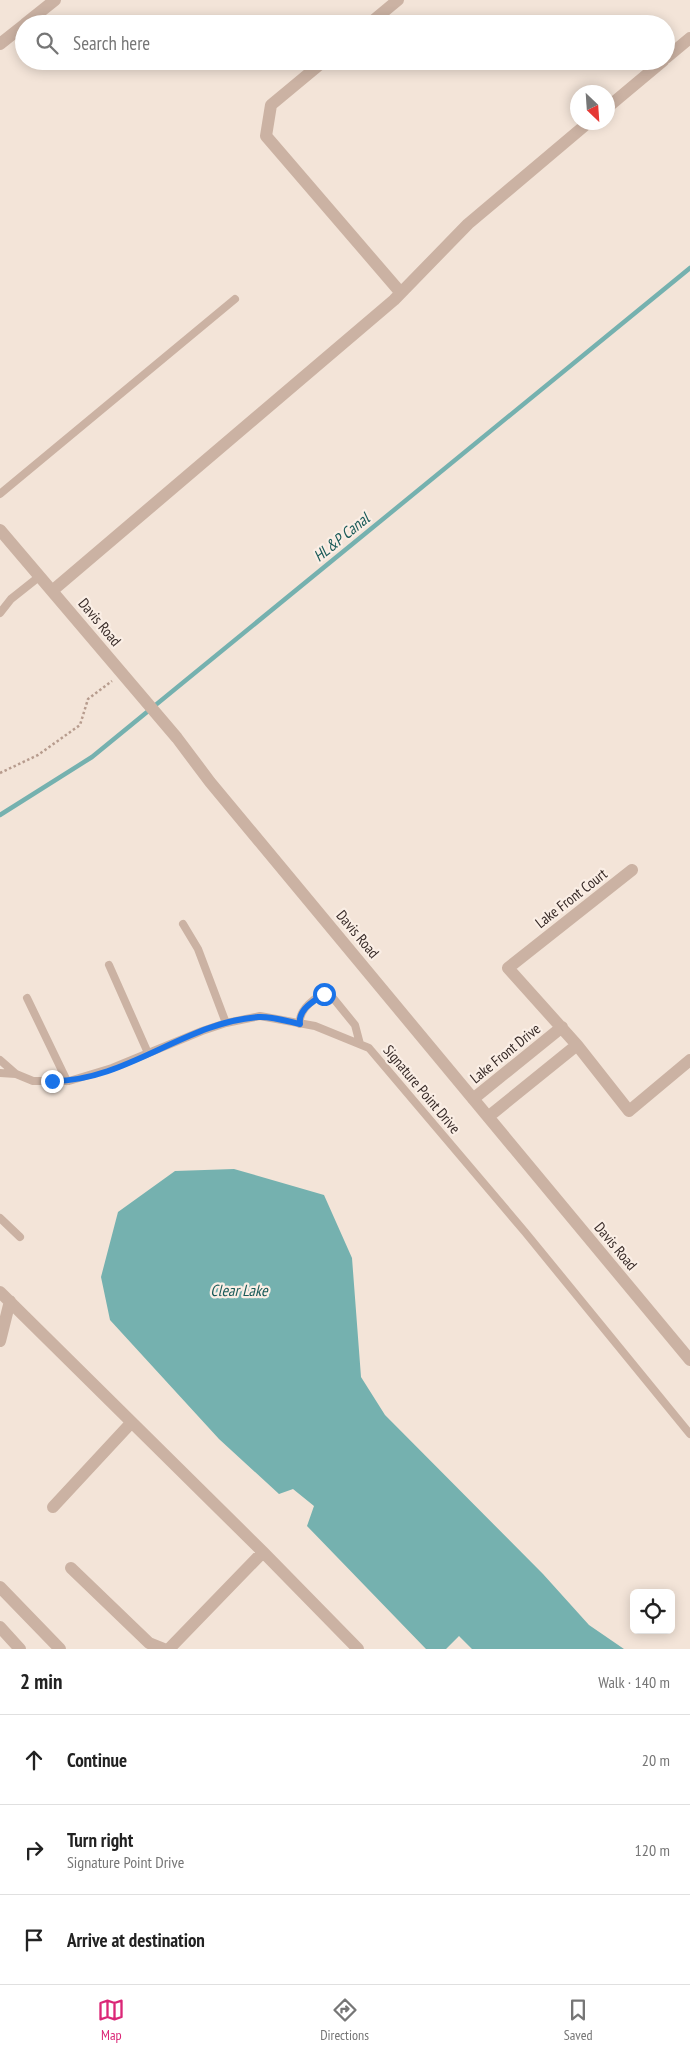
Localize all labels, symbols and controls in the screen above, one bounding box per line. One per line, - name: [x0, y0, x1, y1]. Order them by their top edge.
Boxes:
- search box: [15, 15, 675, 70]
- icon: search: [33, 29, 61, 57]
- text: Search here: [73, 31, 150, 55]
- north arrow: [570, 85, 615, 130]
- water label: HL&P Canal: [309, 508, 374, 566]
- street label: Davis Road: [74, 594, 126, 650]
- street label: Lake Front Court: [531, 864, 611, 932]
- street label: Davis Road: [332, 906, 384, 962]
- route start: [313, 983, 336, 1006]
- street label: Lake Front Drive: [466, 1019, 544, 1087]
- street label: Signature Point Drive: [379, 1041, 465, 1137]
- route end: [41, 1070, 64, 1093]
- street label: Davis Road: [590, 1218, 642, 1274]
- water label: Clear Lake: [210, 1280, 269, 1300]
- map controls: [630, 1589, 675, 1634]
- button: locate: [630, 1589, 675, 1634]
- text: 2 min: [20, 1668, 62, 1695]
- text: Walk · 140 m: [598, 1672, 670, 1692]
- icon: ahead: [20, 1746, 48, 1774]
- text: Continue: [67, 1748, 127, 1772]
- text: 20 m: [642, 1750, 670, 1770]
- text: Turn right: [67, 1828, 133, 1852]
- icon: right: [20, 1836, 48, 1864]
- text: 120 m: [635, 1840, 670, 1860]
- text: Signature Point Drive: [67, 1852, 184, 1872]
- icon: arrive: [20, 1926, 48, 1954]
- text: Arrive at destination: [67, 1928, 205, 1952]
- tab: Map: [97, 1996, 125, 2044]
- tab: Directions: [320, 1996, 369, 2044]
- tab: Saved: [564, 1996, 593, 2044]

